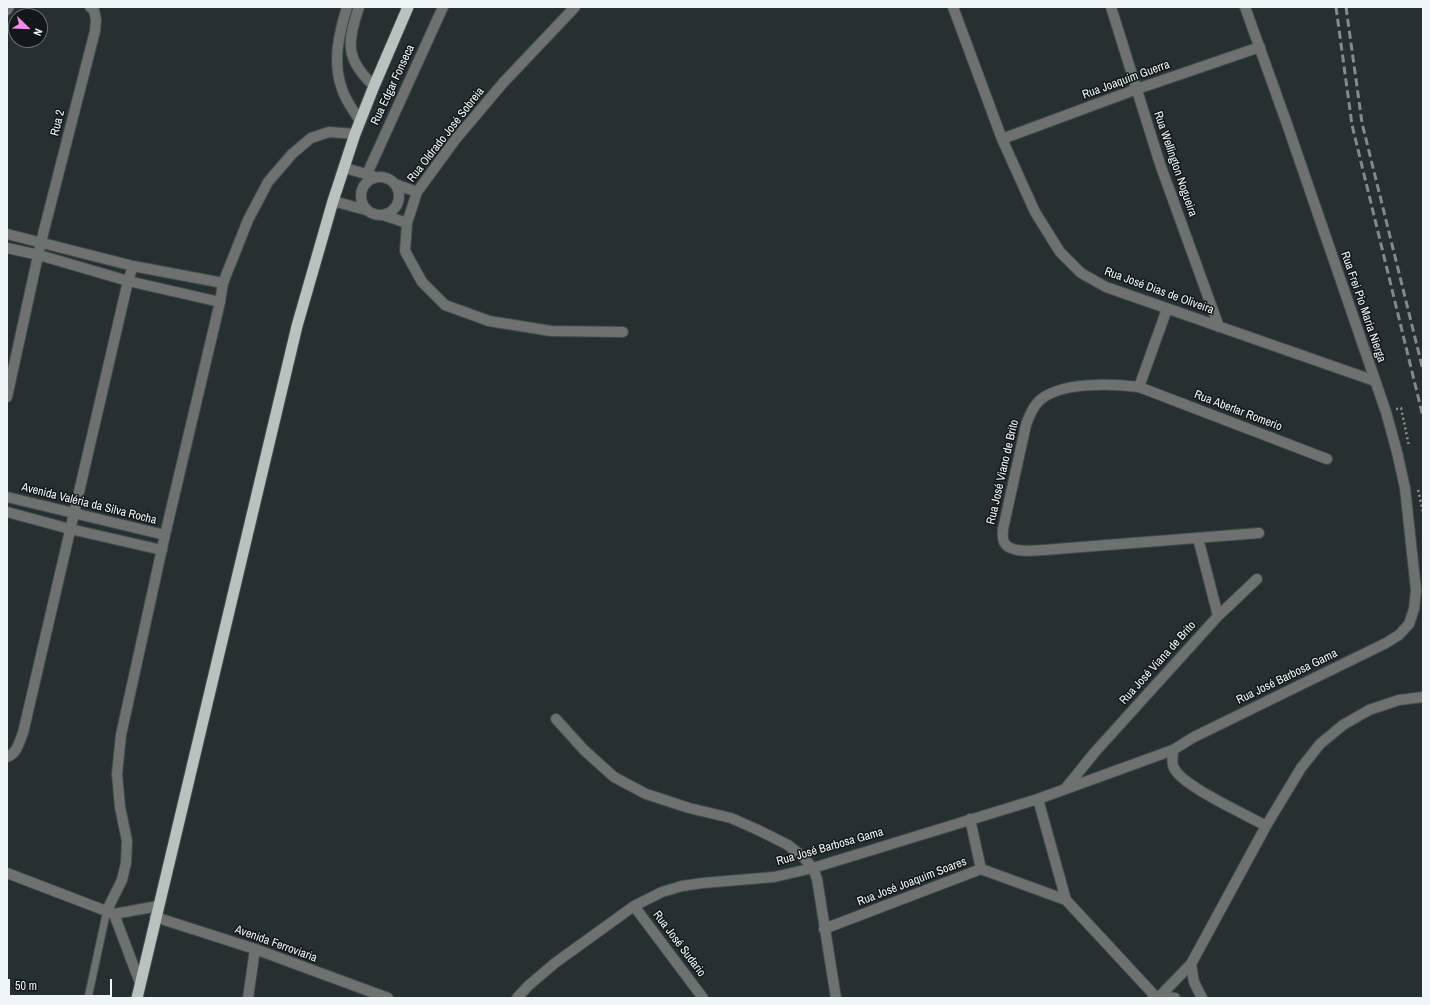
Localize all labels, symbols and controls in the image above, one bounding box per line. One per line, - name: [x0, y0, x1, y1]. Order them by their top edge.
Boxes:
- north arrow: [8, 8, 48, 48]
- text: N: [30, 27, 46, 38]
- street label: Rua Edgar Fonseca: [368, 43, 418, 127]
- street label: Rua Joaquim Guerra: [1080, 58, 1172, 102]
- street label: Rua Oldrado José Sobreia: [404, 85, 488, 185]
- street label: Rua 2: [48, 109, 68, 137]
- street label: Rua Wellington Nogueira: [1150, 110, 1200, 218]
- street label: Rua Frei Pio Maria Nierga: [1337, 250, 1389, 364]
- street label: Rua José Dias de Oliveira: [1102, 264, 1216, 318]
- street label: Rua Aberlar Romerio: [1192, 388, 1284, 434]
- street label: Rua José Viano de Brito: [984, 418, 1022, 526]
- street label: Avenida Valéria da Silva Rocha: [20, 480, 158, 528]
- street label: Rua José Viana de Brito: [1117, 618, 1199, 708]
- street label: Rua José Barbosa Gama: [1234, 646, 1340, 708]
- street label: Rua José Barbosa Gama: [775, 825, 885, 869]
- street label: Rua José Joaquim Soares: [855, 855, 969, 909]
- street label: Rua José Sudario: [650, 908, 708, 980]
- street label: Avenida Ferroviaria: [233, 922, 319, 966]
- scale bar: [10, 971, 114, 997]
- text: 50 m: [15, 978, 37, 994]

